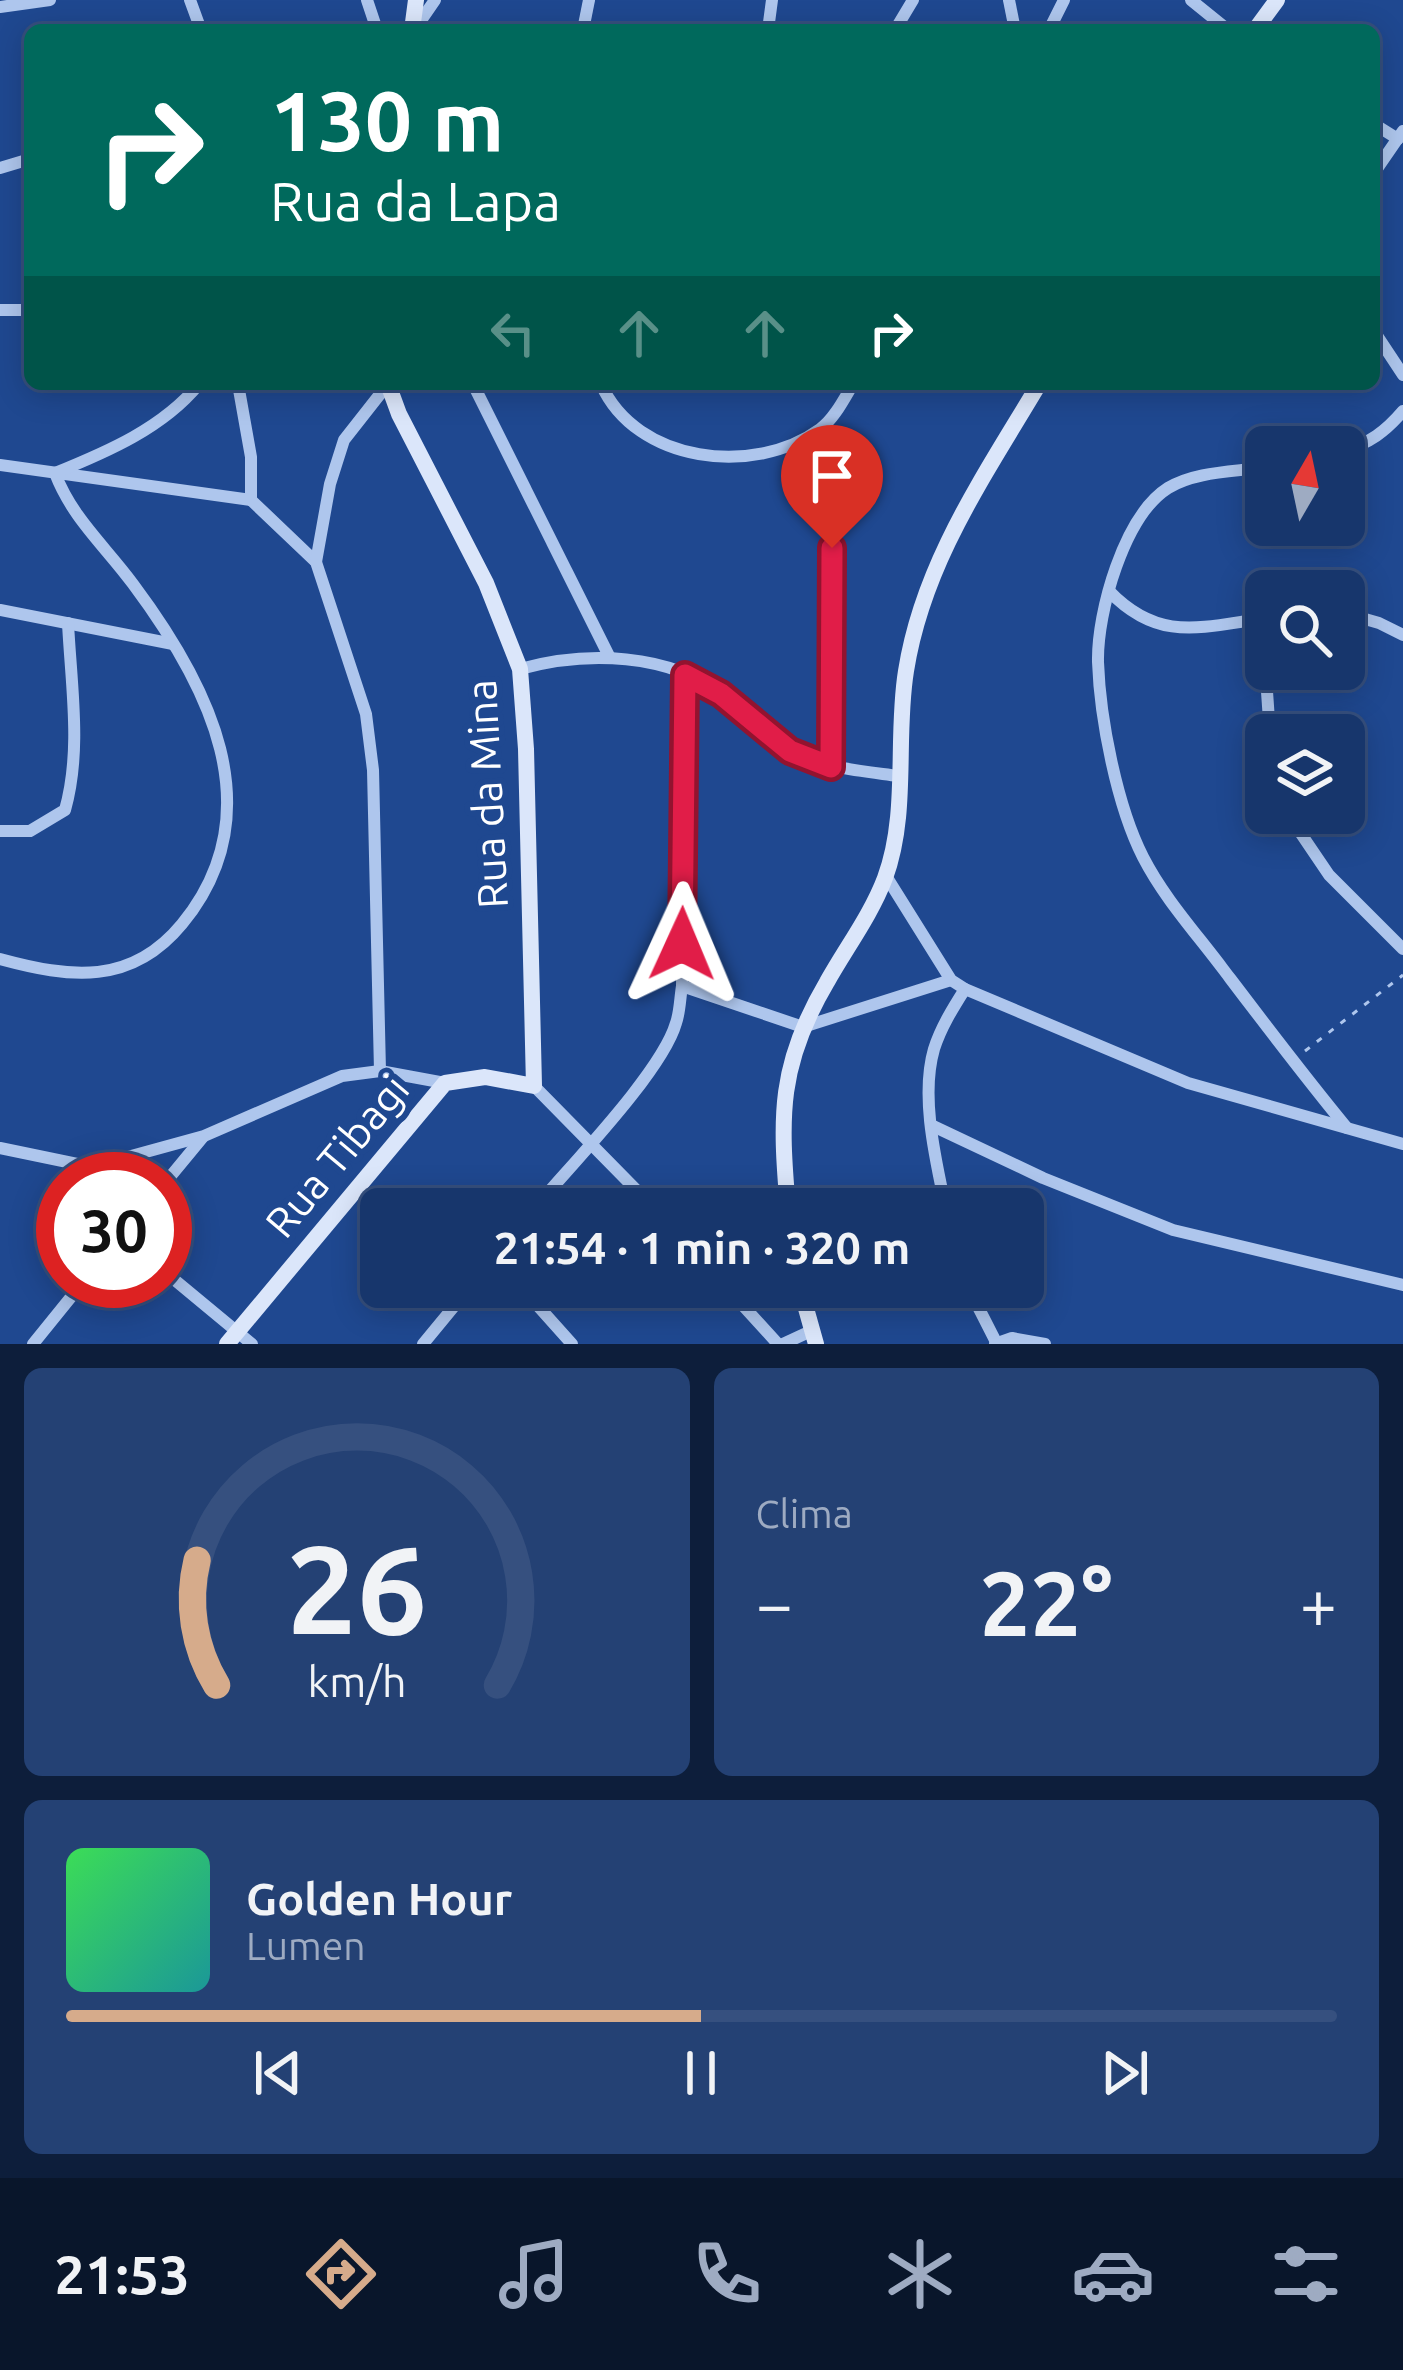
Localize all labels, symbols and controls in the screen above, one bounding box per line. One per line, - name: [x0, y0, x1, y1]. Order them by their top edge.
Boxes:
- icon: right: [72, 72, 228, 228]
- text: 130 m: [270, 73, 504, 167]
- text: Rua da Lapa: [270, 171, 561, 231]
- icon: left: [480, 300, 546, 366]
- icon: ahead: [606, 300, 672, 366]
- icon: ahead: [732, 300, 798, 366]
- icon: right: [858, 300, 924, 366]
- pin: [781, 425, 883, 548]
- north arrow: [1245, 426, 1365, 546]
- map controls: [1245, 426, 1365, 834]
- icon: arrive: [799, 443, 865, 509]
- button: search: [1245, 570, 1365, 690]
- street label: Rua da Mina: [457, 678, 516, 910]
- button: layers: [1245, 714, 1365, 834]
- position arrow: [619, 881, 745, 1007]
- street label: Rua Tibagi: [256, 1065, 418, 1246]
- speed limit sign: 30: [36, 1152, 192, 1308]
- text: 21:54 · 1 min · 320 m: [494, 1222, 910, 1273]
- text: Clima: [756, 1492, 853, 1535]
- text: 26: [286, 1518, 427, 1658]
- text: 22°: [980, 1552, 1113, 1653]
- text: −: [756, 1566, 793, 1640]
- text: +: [1300, 1566, 1337, 1640]
- text: km/h: [307, 1657, 406, 1705]
- text: Golden Hour: [246, 1873, 512, 1924]
- text: Lumen: [246, 1924, 366, 1967]
- icon: previous: [245, 2040, 311, 2106]
- icon: pause: [668, 2040, 734, 2106]
- icon: next: [1092, 2040, 1158, 2106]
- icon: directions: [299, 2232, 383, 2316]
- icon: music: [492, 2232, 576, 2316]
- icon: phone: [685, 2232, 769, 2316]
- icon: climate: [878, 2232, 962, 2316]
- icon: car: [1071, 2232, 1155, 2316]
- icon: filters: [1264, 2232, 1348, 2316]
- text: 21:53: [55, 2244, 190, 2304]

